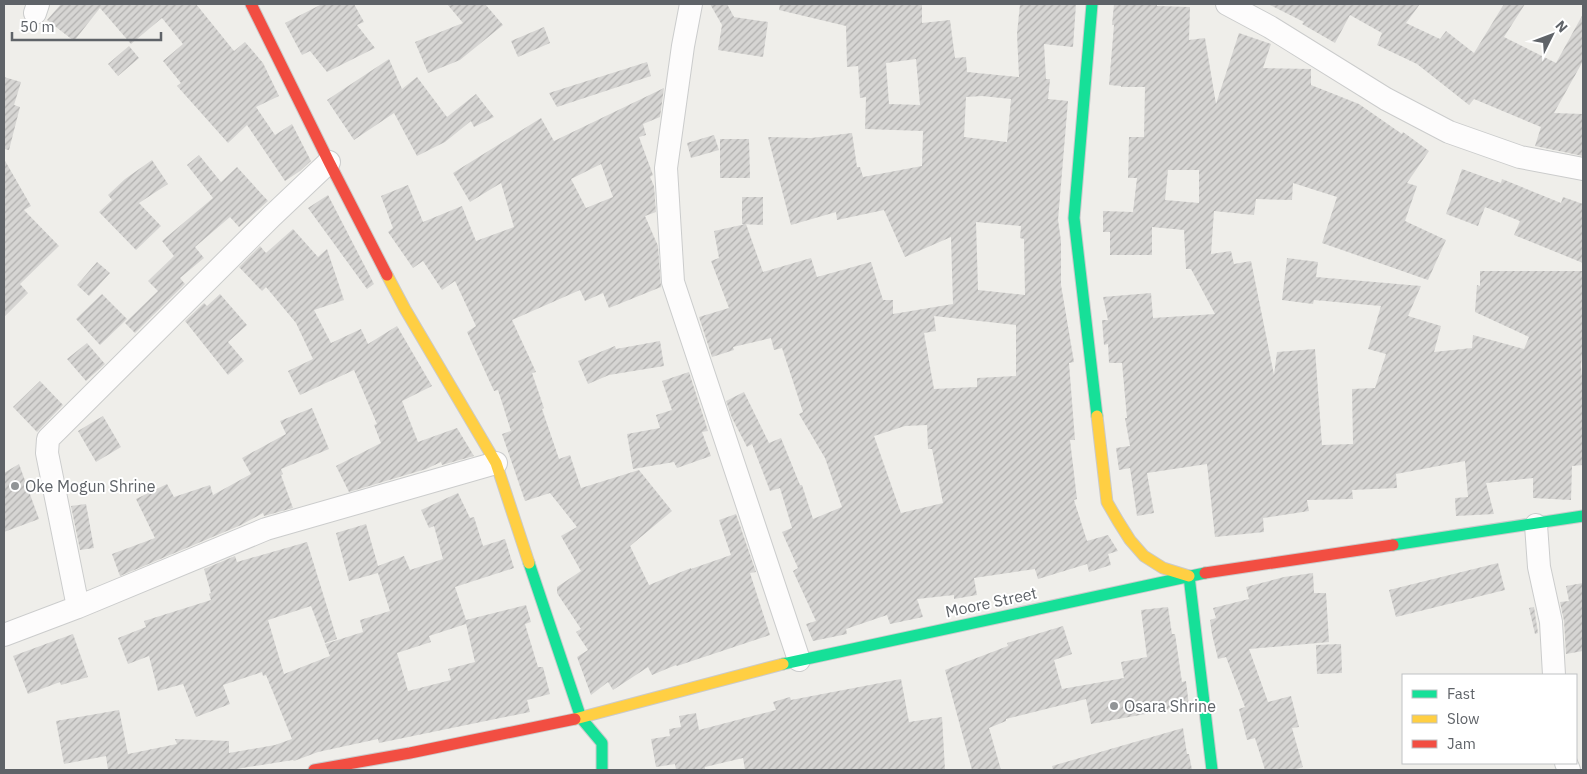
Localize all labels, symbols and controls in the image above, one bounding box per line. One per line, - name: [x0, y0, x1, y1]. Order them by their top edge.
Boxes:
- scale bar: [12, 10, 161, 42]
- north arrow: [1527, 10, 1577, 60]
- text: 50 m: [20, 17, 55, 36]
- text: N: [1552, 17, 1572, 36]
- place label: Oke Mogun Shrine: [25, 476, 156, 496]
- marker: Oke Mogun Shrine: [9, 480, 21, 492]
- street label: Moore Street: [943, 583, 1039, 621]
- legend: [1402, 674, 1577, 764]
- text: Fast: [1447, 684, 1475, 703]
- place label: Osara Shrine: [1124, 696, 1216, 716]
- marker: Osara Shrine: [1108, 700, 1120, 712]
- text: Slow: [1447, 709, 1480, 728]
- text: Jam: [1447, 734, 1476, 753]

